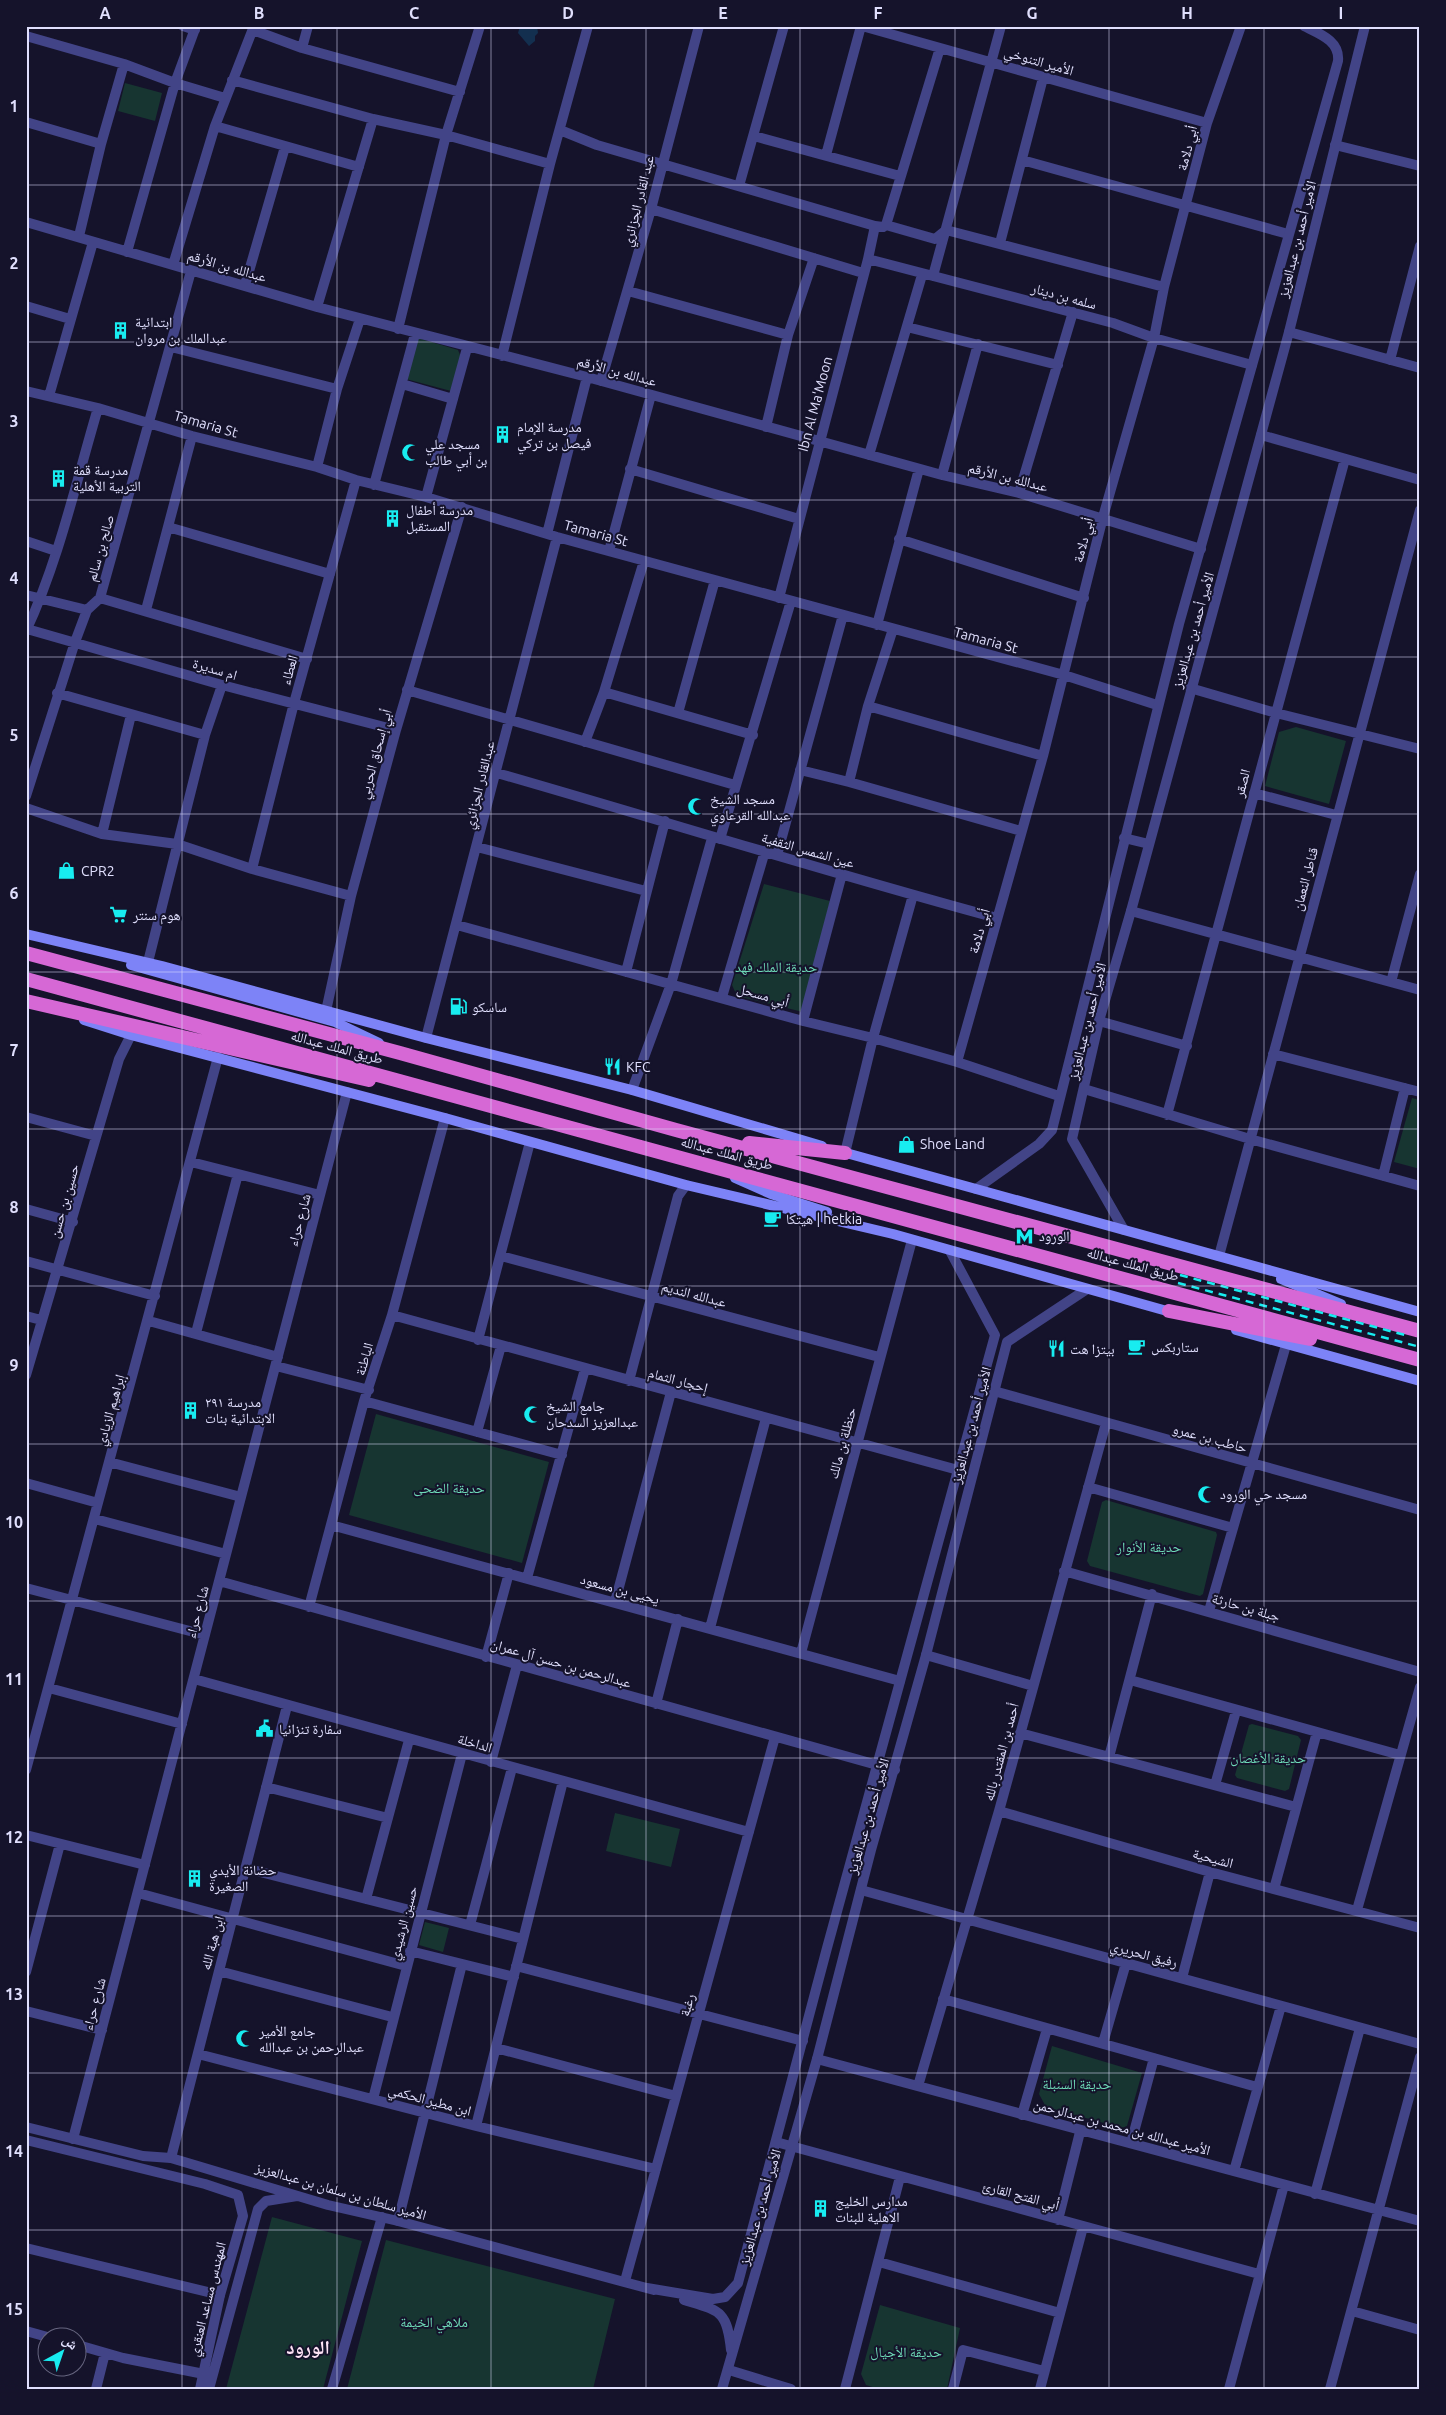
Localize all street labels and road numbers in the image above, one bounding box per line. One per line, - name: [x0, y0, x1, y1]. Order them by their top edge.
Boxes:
- street label: الأمير التنوخي: [1002, 43, 1076, 82]
- street label: أبي دلامة: [1174, 124, 1204, 173]
- street label: عبد القادر الجزائري: [619, 154, 661, 249]
- street label: الأمير أحمد بن عبدالعزيز: [1274, 179, 1320, 300]
- street label: عبدالله بن الأرقم: [185, 247, 268, 287]
- street label: سلمه بن دينار: [1028, 279, 1098, 313]
- street label: عبدالله بن الأرقم: [575, 353, 658, 391]
- street label: Ibn Al Ma'Moon: [795, 355, 835, 453]
- street label: Tamaria St: [172, 407, 240, 441]
- street label: عبدالله بن الأرقم: [966, 459, 1050, 497]
- street label: صالح بن سالم: [83, 513, 119, 584]
- street label: أبي دلامة: [1070, 516, 1100, 565]
- street label: Tamaria St: [562, 517, 630, 549]
- street label: الأمير أحمد بن عبدالعزيز: [1168, 570, 1218, 691]
- street label: Tamaria St: [952, 624, 1020, 656]
- street label: العطاء: [277, 653, 301, 687]
- street label: ام سديرة: [190, 655, 239, 685]
- street label: أبي إسحاق الحربي: [355, 707, 398, 802]
- street label: عبدالقادر الجزائري: [460, 739, 501, 832]
- street label: الصقر: [1230, 767, 1254, 800]
- street label: عين الشمس الثقفية: [759, 829, 856, 872]
- street label: قناطر النعمان: [1289, 845, 1322, 913]
- street label: أبي دلامة: [965, 907, 996, 956]
- street label: الأمير أحمد بن عبدالعزيز: [1064, 961, 1110, 1082]
- street label: أبي مسحل: [734, 980, 791, 1013]
- street label: طريق الملك عبدالله: [289, 1027, 385, 1069]
- street label: طريق الملك عبدالله: [679, 1133, 775, 1175]
- street label: حسين بن حسن: [46, 1162, 83, 1240]
- street label: شارع حراء: [284, 1192, 316, 1249]
- street label: طريق الملك عبدالله: [1085, 1244, 1181, 1286]
- street label: عبدالله النديم: [659, 1278, 728, 1312]
- street label: الباطنة: [352, 1341, 377, 1377]
- street label: إحجار الثمام: [646, 1364, 710, 1398]
- street label: الأمير أحمد بن عبدالعزيز: [947, 1365, 995, 1486]
- street label: إبراهيم الزيادي: [92, 1372, 131, 1449]
- street label: حنظلة بن مالك: [825, 1405, 860, 1481]
- street label: حاطب بن عمرو: [1171, 1420, 1249, 1457]
- street label: يحيى بن مسعود: [579, 1571, 661, 1608]
- street label: شارع حراء: [182, 1584, 214, 1641]
- street label: جبلة بن حارثة: [1210, 1590, 1282, 1625]
- street label: عبدالرحمن بن حسن آل عمران: [489, 1635, 633, 1692]
- street label: أحمد بن المقتدر بالله: [980, 1701, 1023, 1803]
- street label: الداخلة: [456, 1730, 494, 1756]
- street label: الأمير أحمد بن عبدالعزيز: [843, 1756, 893, 1877]
- street label: الشيحية: [1191, 1845, 1235, 1871]
- street label: حسين الرشيدي: [385, 1884, 424, 1963]
- street label: ابن هبة الله: [197, 1914, 228, 1972]
- street label: رفيق الحريري: [1108, 1937, 1179, 1974]
- street label: شارع حراء: [79, 1976, 111, 2033]
- street label: رغبة: [676, 1992, 699, 2018]
- street label: ابن مطير الحكمي: [386, 2081, 473, 2122]
- street label: الأمير عبدالله بن محمد بن عبدالرحمن: [1032, 2096, 1212, 2159]
- street label: الأمير أحمد بن عبدالعزيز: [735, 2147, 785, 2268]
- street label: الأمير سلطان بن سلمان بن عبدالعزيز: [252, 2159, 428, 2224]
- street label: أبي الفتح القارئ: [980, 2177, 1061, 2216]
- street label: المهندس مساعد العنقري: [185, 2240, 232, 2359]

